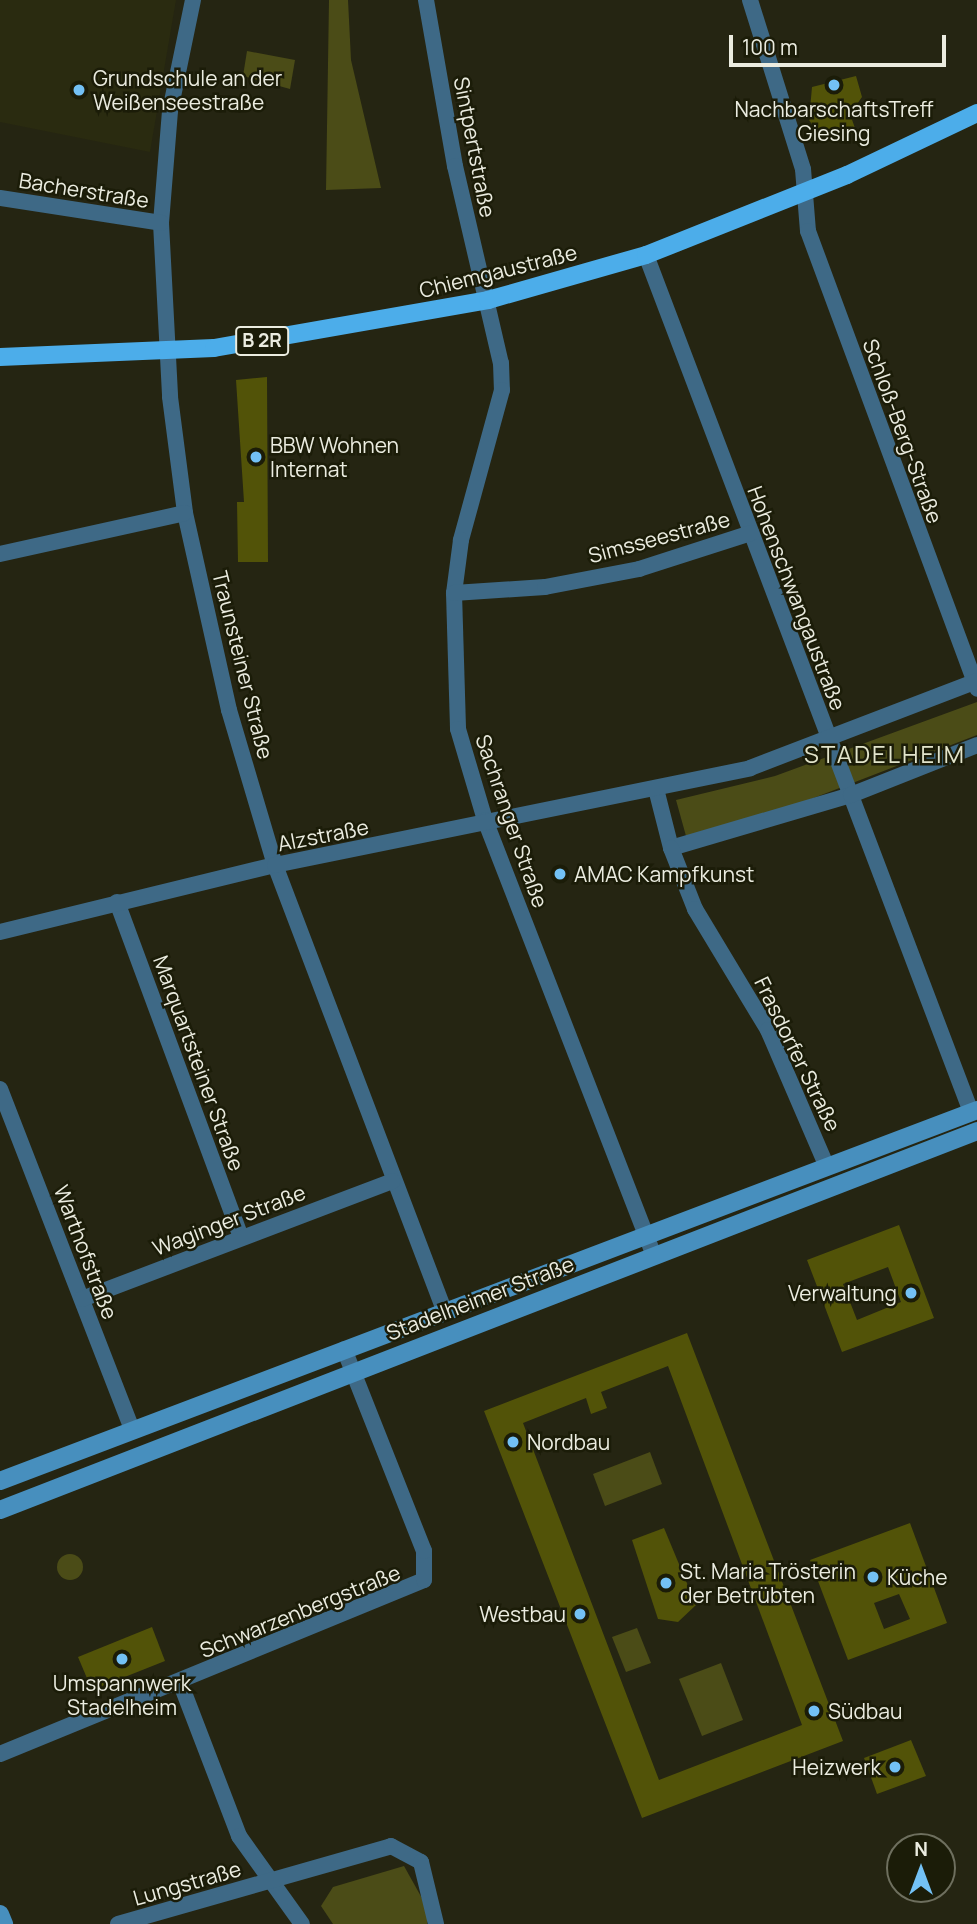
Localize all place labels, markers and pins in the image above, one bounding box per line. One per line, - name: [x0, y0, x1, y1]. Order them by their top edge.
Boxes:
- place label: Grundschule an der Weißenseestraße: [93, 65, 282, 115]
- marker: NachbarschaftsTreff Giesing: [826, 77, 842, 93]
- marker: Grundschule an der Weißenseestraße: [71, 82, 87, 98]
- place label: NachbarschaftsTreff Giesing: [734, 96, 934, 146]
- place label: BBW Wohnen Internat: [270, 432, 399, 482]
- marker: BBW Wohnen Internat: [248, 449, 264, 465]
- place label: AMAC Kampfkunst: [574, 861, 754, 887]
- marker: AMAC Kampfkunst: [552, 866, 568, 882]
- place label: Verwaltung: [788, 1280, 897, 1306]
- marker: Verwaltung: [903, 1285, 919, 1301]
- place label: Nordbau: [527, 1429, 610, 1455]
- marker: Nordbau: [505, 1434, 521, 1450]
- place label: St. Maria Trösterin der Betrübten: [680, 1558, 856, 1608]
- place label: Küche: [887, 1564, 948, 1590]
- marker: Küche: [865, 1569, 881, 1585]
- marker: St. Maria Trösterin der Betrübten: [658, 1575, 674, 1591]
- place label: Westbau: [479, 1601, 566, 1627]
- marker: Westbau: [572, 1606, 588, 1622]
- marker: Umspannwerk Stadelheim: [114, 1651, 130, 1667]
- place label: Umspannwerk Stadelheim: [53, 1670, 191, 1720]
- place label: Südbau: [828, 1698, 902, 1724]
- marker: Südbau: [806, 1703, 822, 1719]
- place label: Heizwerk: [792, 1754, 881, 1780]
- marker: Heizwerk: [887, 1759, 903, 1775]

